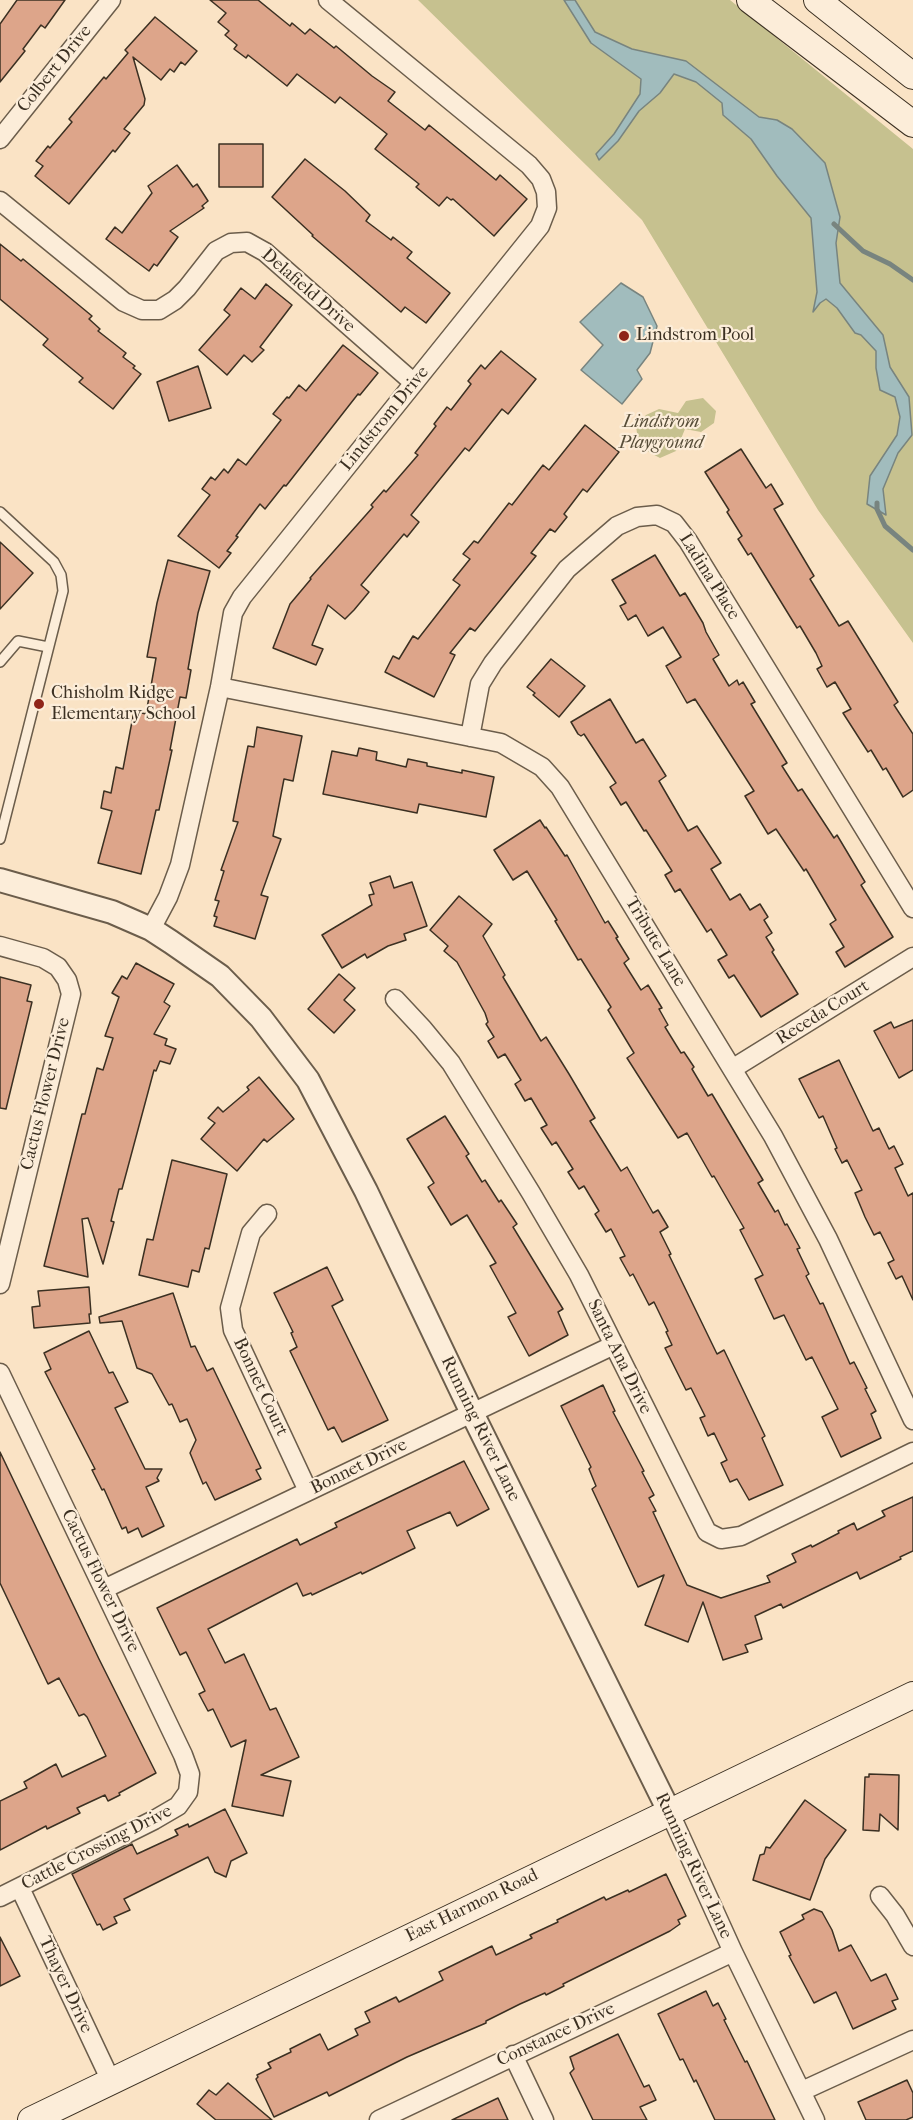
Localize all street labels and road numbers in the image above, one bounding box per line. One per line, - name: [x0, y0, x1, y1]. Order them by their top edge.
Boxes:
- street label: Colbert Drive: [13, 21, 97, 117]
- street label: Delafield Drive: [257, 244, 359, 338]
- street label: Lindstrom Drive: [336, 362, 434, 476]
- street label: Ladina Place: [674, 530, 744, 624]
- street label: Tribute Lane: [620, 893, 690, 991]
- street label: Receda Court: [772, 976, 874, 1050]
- street label: Cactus Flower Drive: [17, 1016, 75, 1172]
- street label: Santa Ana Drive: [582, 1296, 656, 1418]
- street label: Bonnet Court: [228, 1334, 292, 1440]
- street label: Running River Lane: [436, 1353, 524, 1505]
- street label: Bonnet Drive: [307, 1434, 411, 1500]
- street label: Cactus Flower Drive: [56, 1506, 144, 1656]
- street label: Running River Lane: [650, 1790, 736, 1942]
- street label: Cattle Crossing Drive: [18, 1801, 176, 1895]
- street label: East Harmon Road: [402, 1865, 542, 1947]
- street label: Thayer Drive: [33, 1933, 97, 2037]
- street label: Constance Drive: [493, 1998, 619, 2072]

